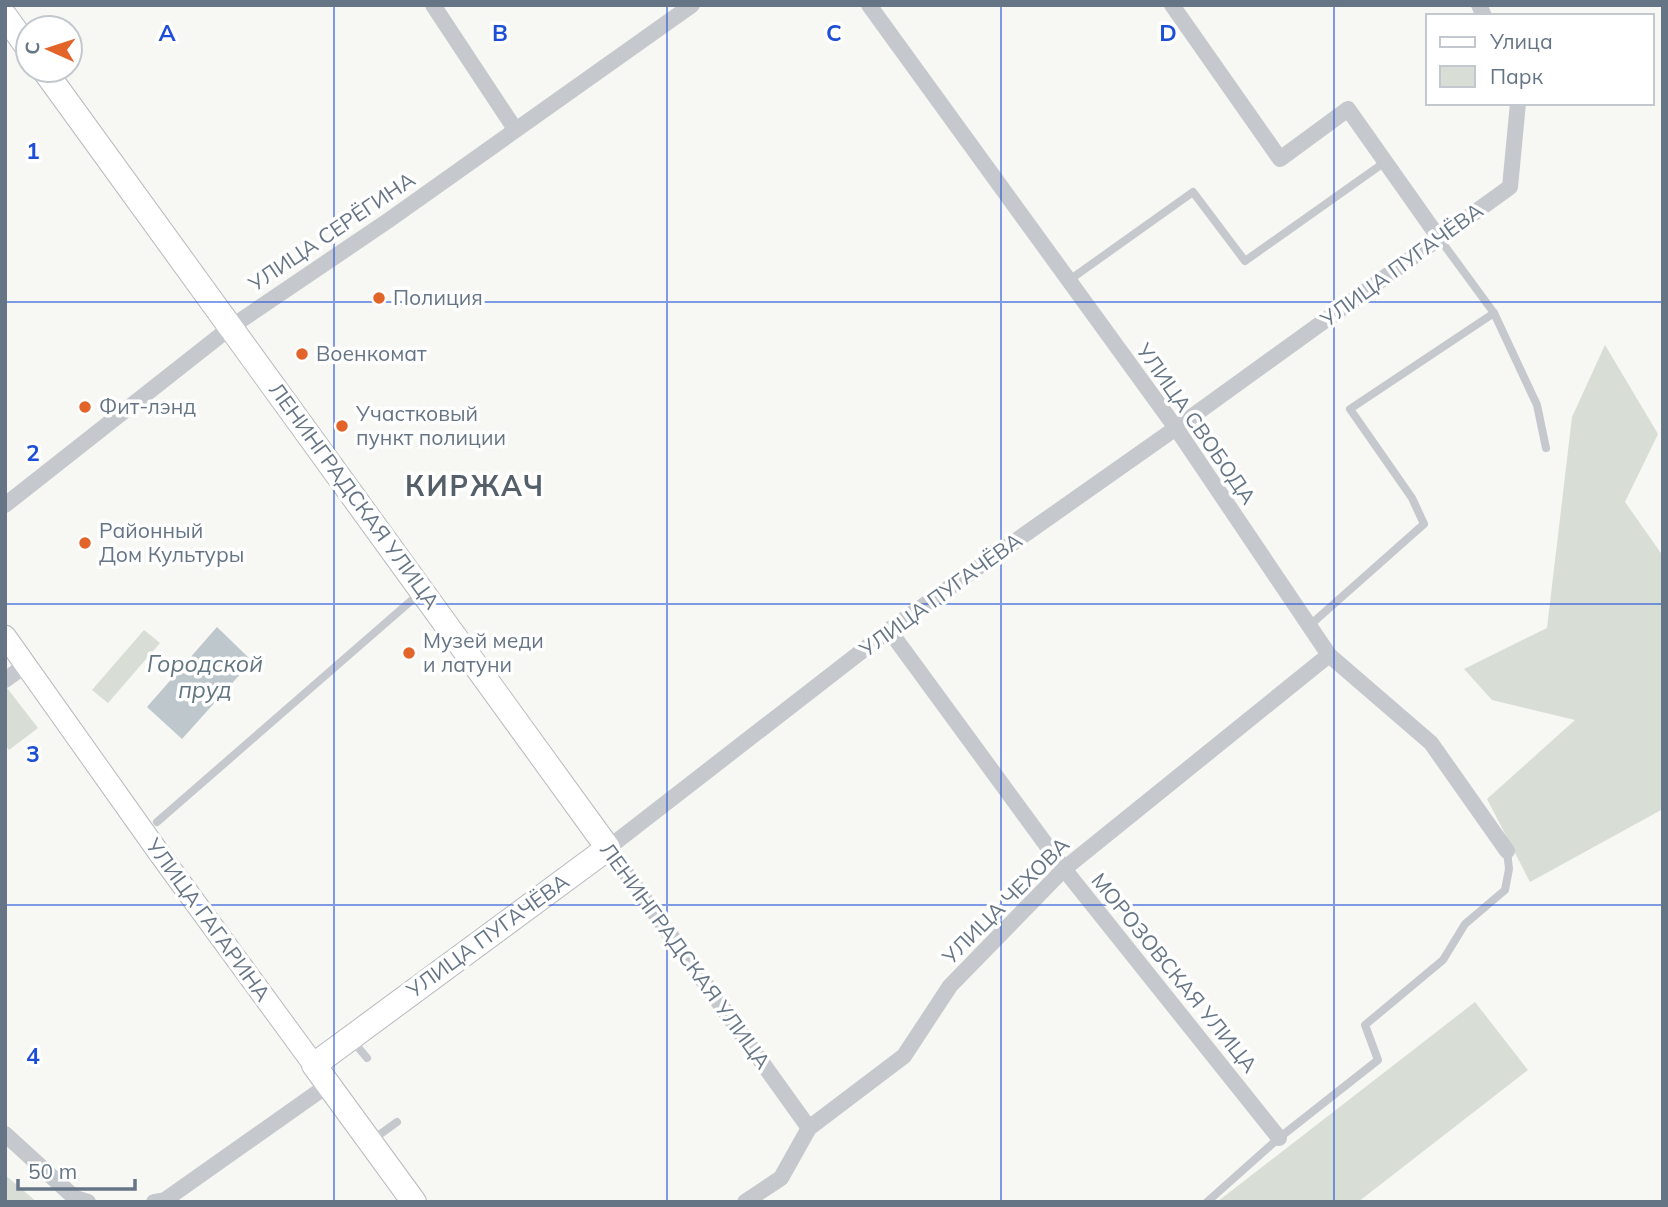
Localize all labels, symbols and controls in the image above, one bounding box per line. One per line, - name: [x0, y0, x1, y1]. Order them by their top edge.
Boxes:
- north arrow: [14, 14, 84, 84]
- legend: [1426, 14, 1654, 105]
- text: A: [158, 18, 176, 47]
- text: B: [492, 18, 508, 47]
- text: C: [826, 18, 842, 47]
- text: D: [1159, 18, 1177, 47]
- text: Улица: [1489, 28, 1553, 54]
- text: С: [20, 41, 44, 55]
- text: Парк: [1490, 63, 1544, 89]
- text: 1: [26, 136, 40, 165]
- street label: УЛИЦА СЕРЁГИНА: [242, 166, 420, 297]
- street label: УЛИЦА ПУГАЧЁВА: [1314, 196, 1488, 332]
- place label: Полиция: [393, 284, 483, 310]
- marker: Полиция: [371, 290, 387, 306]
- street label: УЛИЦА СВОБОДА: [1131, 337, 1262, 509]
- place label: Военкомат: [316, 340, 427, 366]
- marker: Военкомат: [294, 346, 310, 362]
- street label: ЛЕНИНГРАДСКАЯ УЛИЦА: [264, 377, 446, 614]
- place label: Фит-лэнд: [99, 393, 196, 419]
- marker: Фит-лэнд: [77, 399, 93, 415]
- place label: Участковый пункт полиции: [355, 400, 506, 450]
- marker: Участковый пункт полиции: [334, 418, 350, 434]
- text: 2: [26, 438, 40, 467]
- district label: КИРЖАЧ: [405, 468, 545, 503]
- place label: Районный Дом Культуры: [99, 517, 244, 567]
- street label: УЛИЦА ПУГАЧЁВА: [853, 526, 1027, 662]
- marker: Районный Дом Культуры: [77, 535, 93, 551]
- place label: Музей меди и латуни: [423, 627, 544, 677]
- marker: Музей меди и латуни: [401, 645, 417, 661]
- water label: Городской пруд: [147, 649, 263, 704]
- text: 3: [26, 739, 40, 768]
- street label: УЛИЦА ЧЕХОВА: [936, 831, 1075, 970]
- street label: УЛИЦА ГАГАРИНА: [140, 832, 277, 1006]
- street label: ЛЕНИНГРАДСКАЯ УЛИЦА: [595, 837, 777, 1074]
- street label: УЛИЦА ПУГАЧЁВА: [400, 867, 574, 1003]
- street label: МОРОЗОВСКАЯ УЛИЦА: [1086, 867, 1264, 1078]
- text: 4: [26, 1041, 40, 1070]
- scale bar: [18, 1148, 135, 1192]
- text: 50 m: [28, 1158, 77, 1184]

